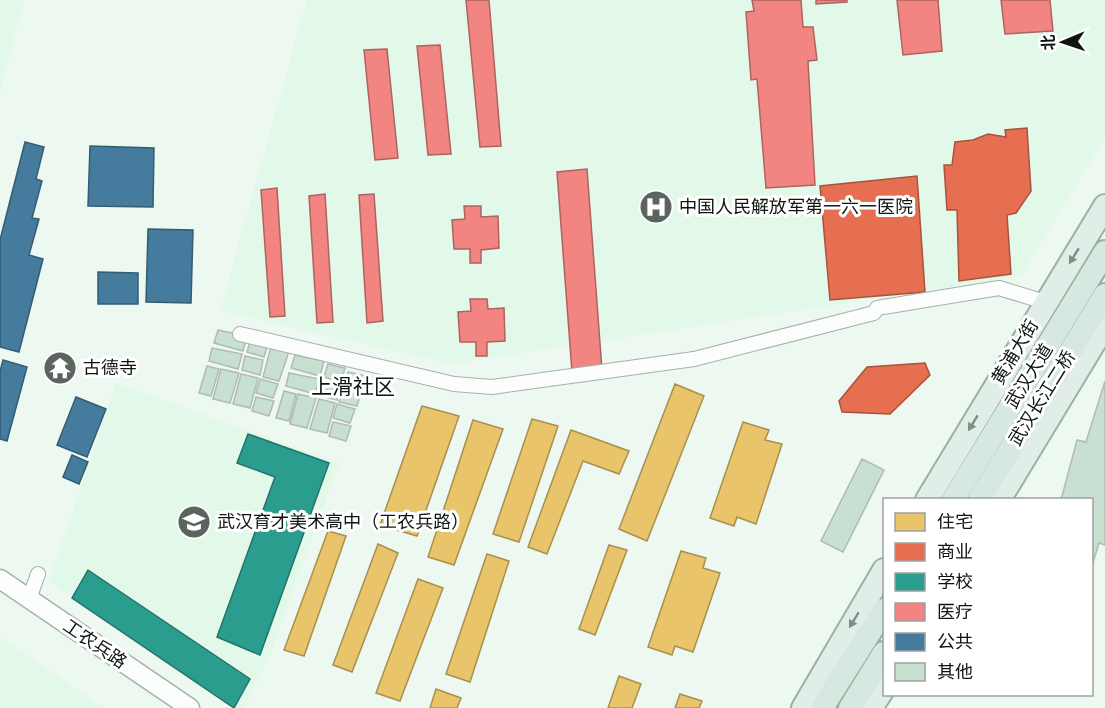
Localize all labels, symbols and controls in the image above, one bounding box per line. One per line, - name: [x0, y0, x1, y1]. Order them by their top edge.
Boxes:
- north arrow: [1033, 12, 1093, 72]
- text: 北: [1037, 34, 1060, 51]
- hospital icon: 中国人民解放军第一六一医院: [638, 189, 674, 225]
- place label: 中国人民解放军第一六一医院: [679, 194, 913, 219]
- one-way arrow: [1069, 248, 1080, 264]
- street label: 黄浦大街: [985, 314, 1044, 389]
- street label: 武汉大道: [999, 339, 1058, 413]
- street label: 武汉长江二桥: [1002, 345, 1081, 450]
- temple icon: 古德寺: [42, 350, 78, 386]
- place label: 古德寺: [83, 355, 137, 380]
- district label: 上滑社区: [311, 372, 395, 401]
- one-way arrow: [967, 415, 978, 431]
- legend: [883, 498, 1093, 696]
- school or university icon: 武汉育才美术高中（工农兵路）: [176, 504, 212, 540]
- place label: 武汉育才美术高中（工农兵路）: [217, 509, 469, 534]
- text: 住宅: [937, 509, 973, 534]
- text: 商业: [937, 539, 973, 564]
- text: 学校: [937, 569, 973, 594]
- text: 医疗: [937, 599, 973, 624]
- one-way arrow: [849, 612, 860, 628]
- street label: 工农兵路: [58, 613, 132, 674]
- text: 公共: [937, 629, 973, 654]
- text: 其他: [937, 659, 973, 684]

